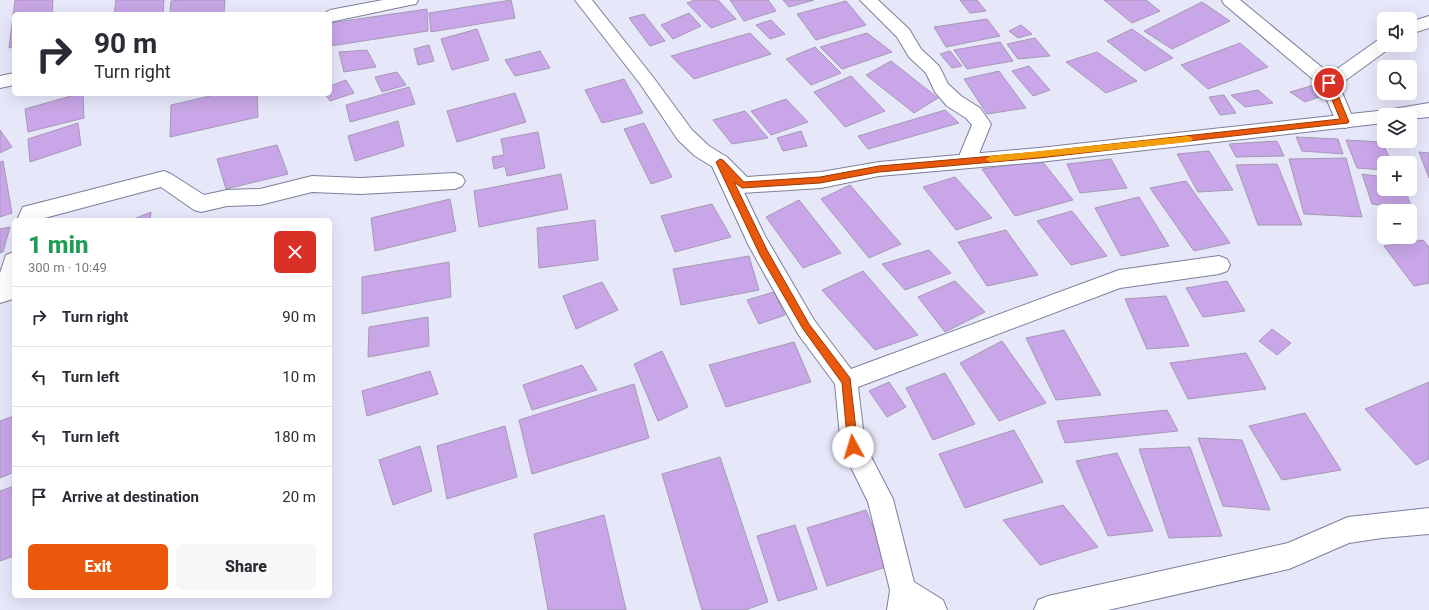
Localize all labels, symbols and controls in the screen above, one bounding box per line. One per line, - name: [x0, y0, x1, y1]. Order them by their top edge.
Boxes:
- map controls: [1377, 12, 1417, 244]
- button: sound: [1377, 12, 1417, 52]
- text: 90 m: [94, 27, 157, 60]
- icon: right: [28, 28, 80, 80]
- button: search: [1377, 60, 1417, 100]
- text: Turn right: [94, 61, 171, 82]
- pin: [1312, 66, 1346, 100]
- icon: arrive: [1318, 72, 1340, 94]
- button: layers: [1377, 108, 1417, 148]
- button: +: [1377, 156, 1417, 196]
- button: −: [1377, 204, 1417, 244]
- text: 1 min: [28, 231, 89, 259]
- button: close: [274, 231, 316, 273]
- text: 300 m · 10:49: [28, 260, 107, 275]
- icon: right: [28, 306, 50, 328]
- text: Turn right: [62, 308, 128, 326]
- text: 90 m: [282, 308, 316, 326]
- icon: left: [28, 366, 50, 388]
- text: Turn left: [62, 368, 119, 386]
- text: 10 m: [282, 368, 316, 386]
- icon: left: [28, 426, 50, 448]
- position arrow: [832, 426, 874, 468]
- text: Turn left: [62, 428, 119, 446]
- text: 180 m: [274, 428, 316, 446]
- icon: arrive: [28, 486, 50, 508]
- text: Arrive at destination: [62, 488, 199, 506]
- text: 20 m: [282, 488, 316, 506]
- button: Exit: [28, 544, 168, 590]
- button: Share: [176, 544, 316, 590]

